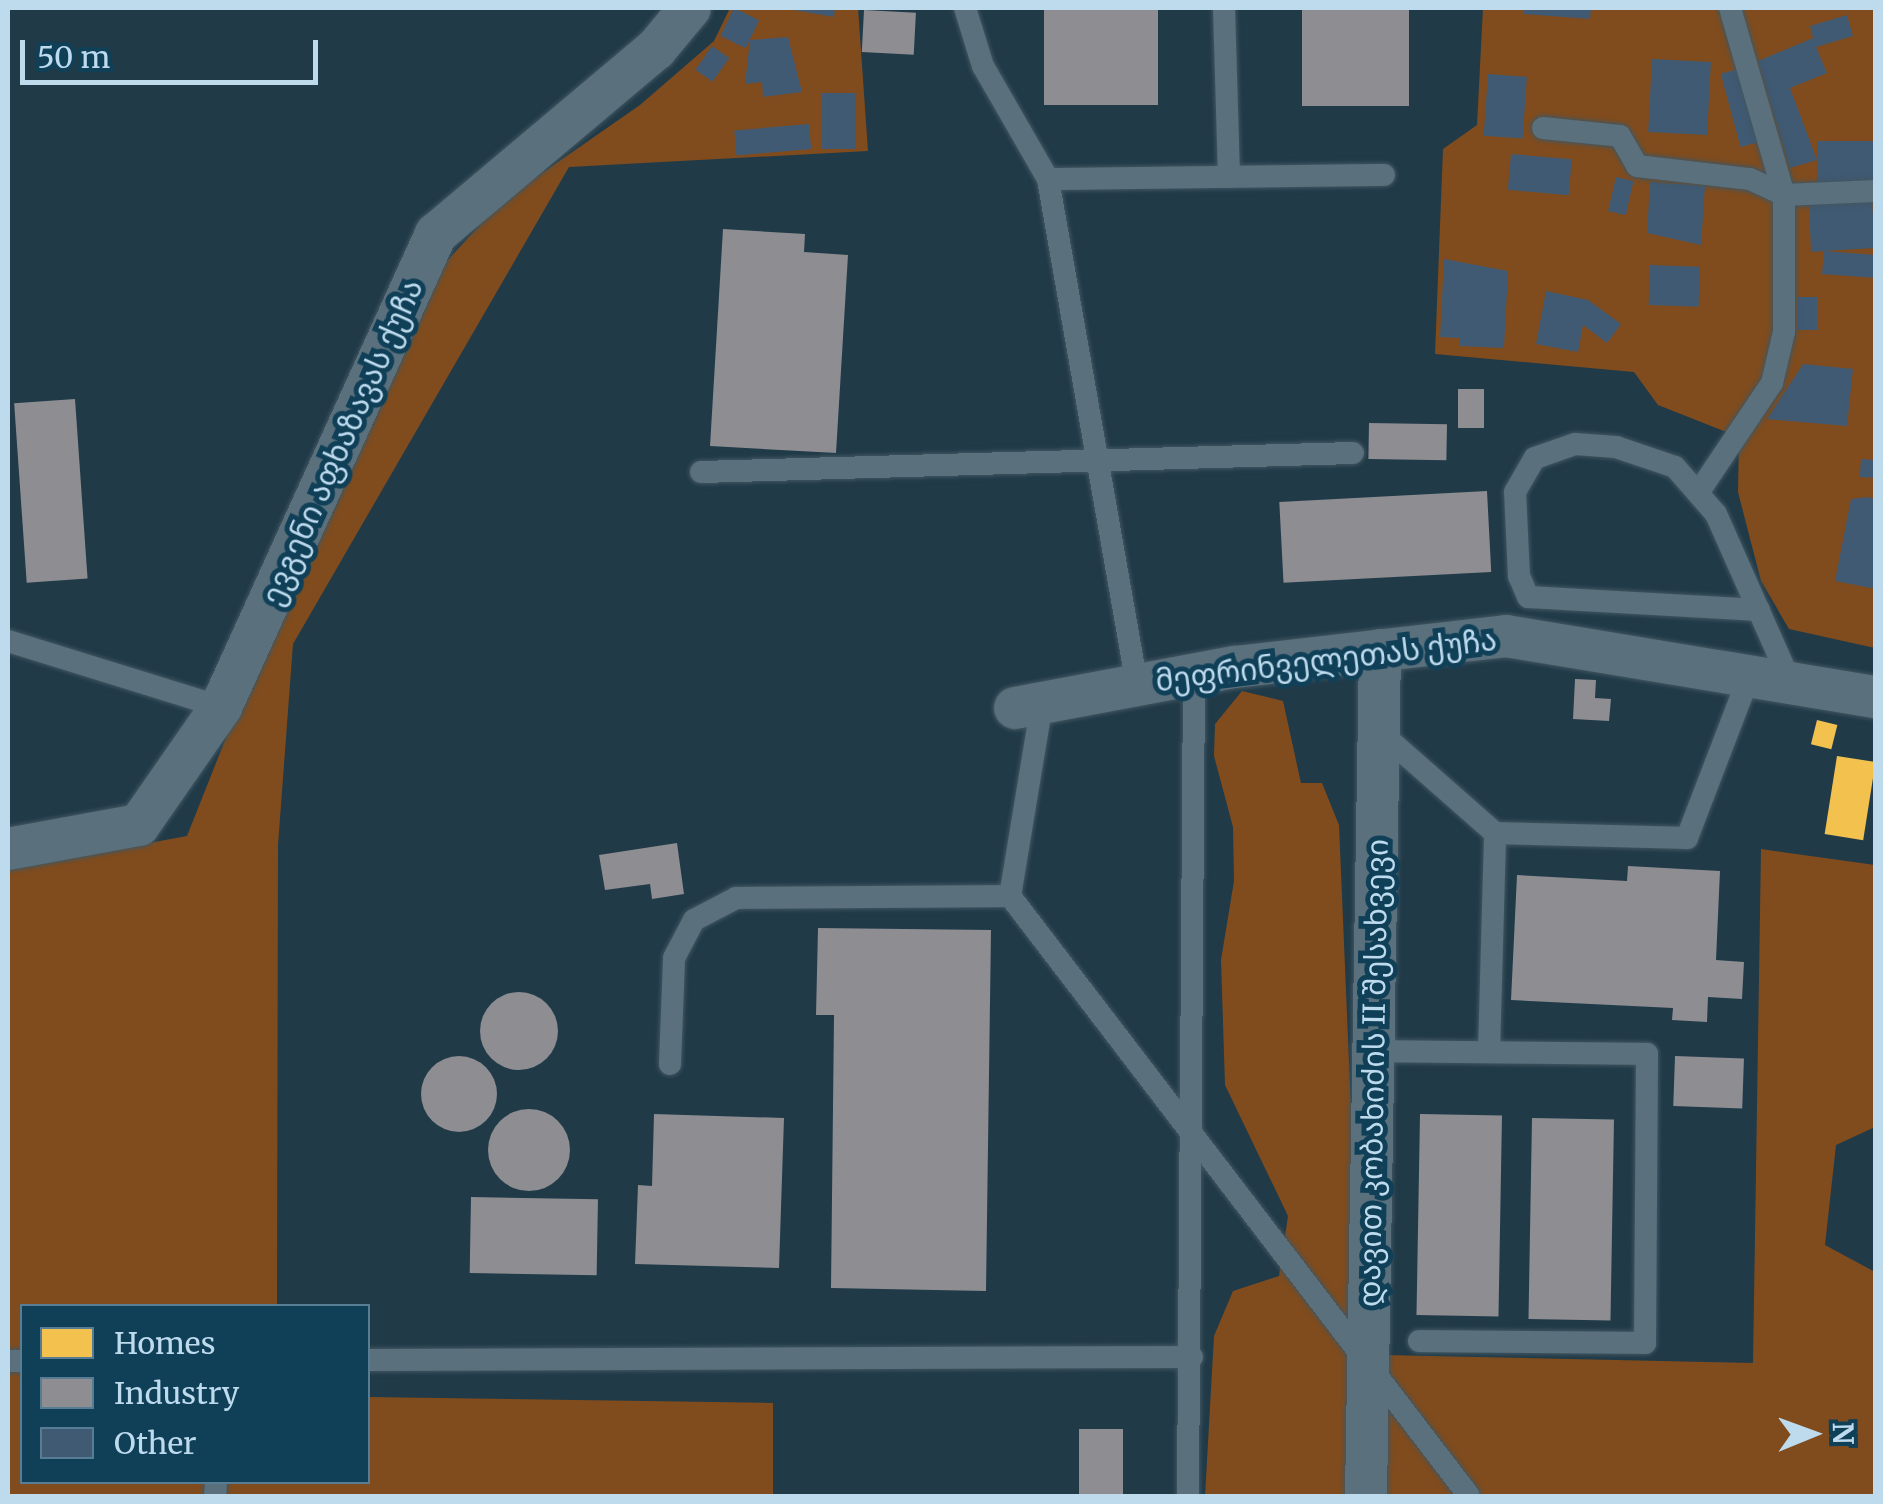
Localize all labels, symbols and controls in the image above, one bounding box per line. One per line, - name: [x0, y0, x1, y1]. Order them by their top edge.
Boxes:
- scale bar: [25, 20, 322, 82]
- text: 50 m: [37, 38, 110, 76]
- street label: ევგენი აფხაზავას ქუჩა: [254, 274, 430, 610]
- street label: მეფრინველეთას ქუჩა: [1153, 621, 1499, 699]
- street label: დავით კობახიძის II შესახვევი: [1351, 839, 1395, 1307]
- legend: [20, 1304, 370, 1484]
- text: Homes: [114, 1324, 215, 1362]
- text: Industry: [114, 1374, 239, 1412]
- north arrow: [1763, 1384, 1863, 1484]
- text: N: [1825, 1422, 1861, 1445]
- text: Other: [114, 1424, 197, 1462]

